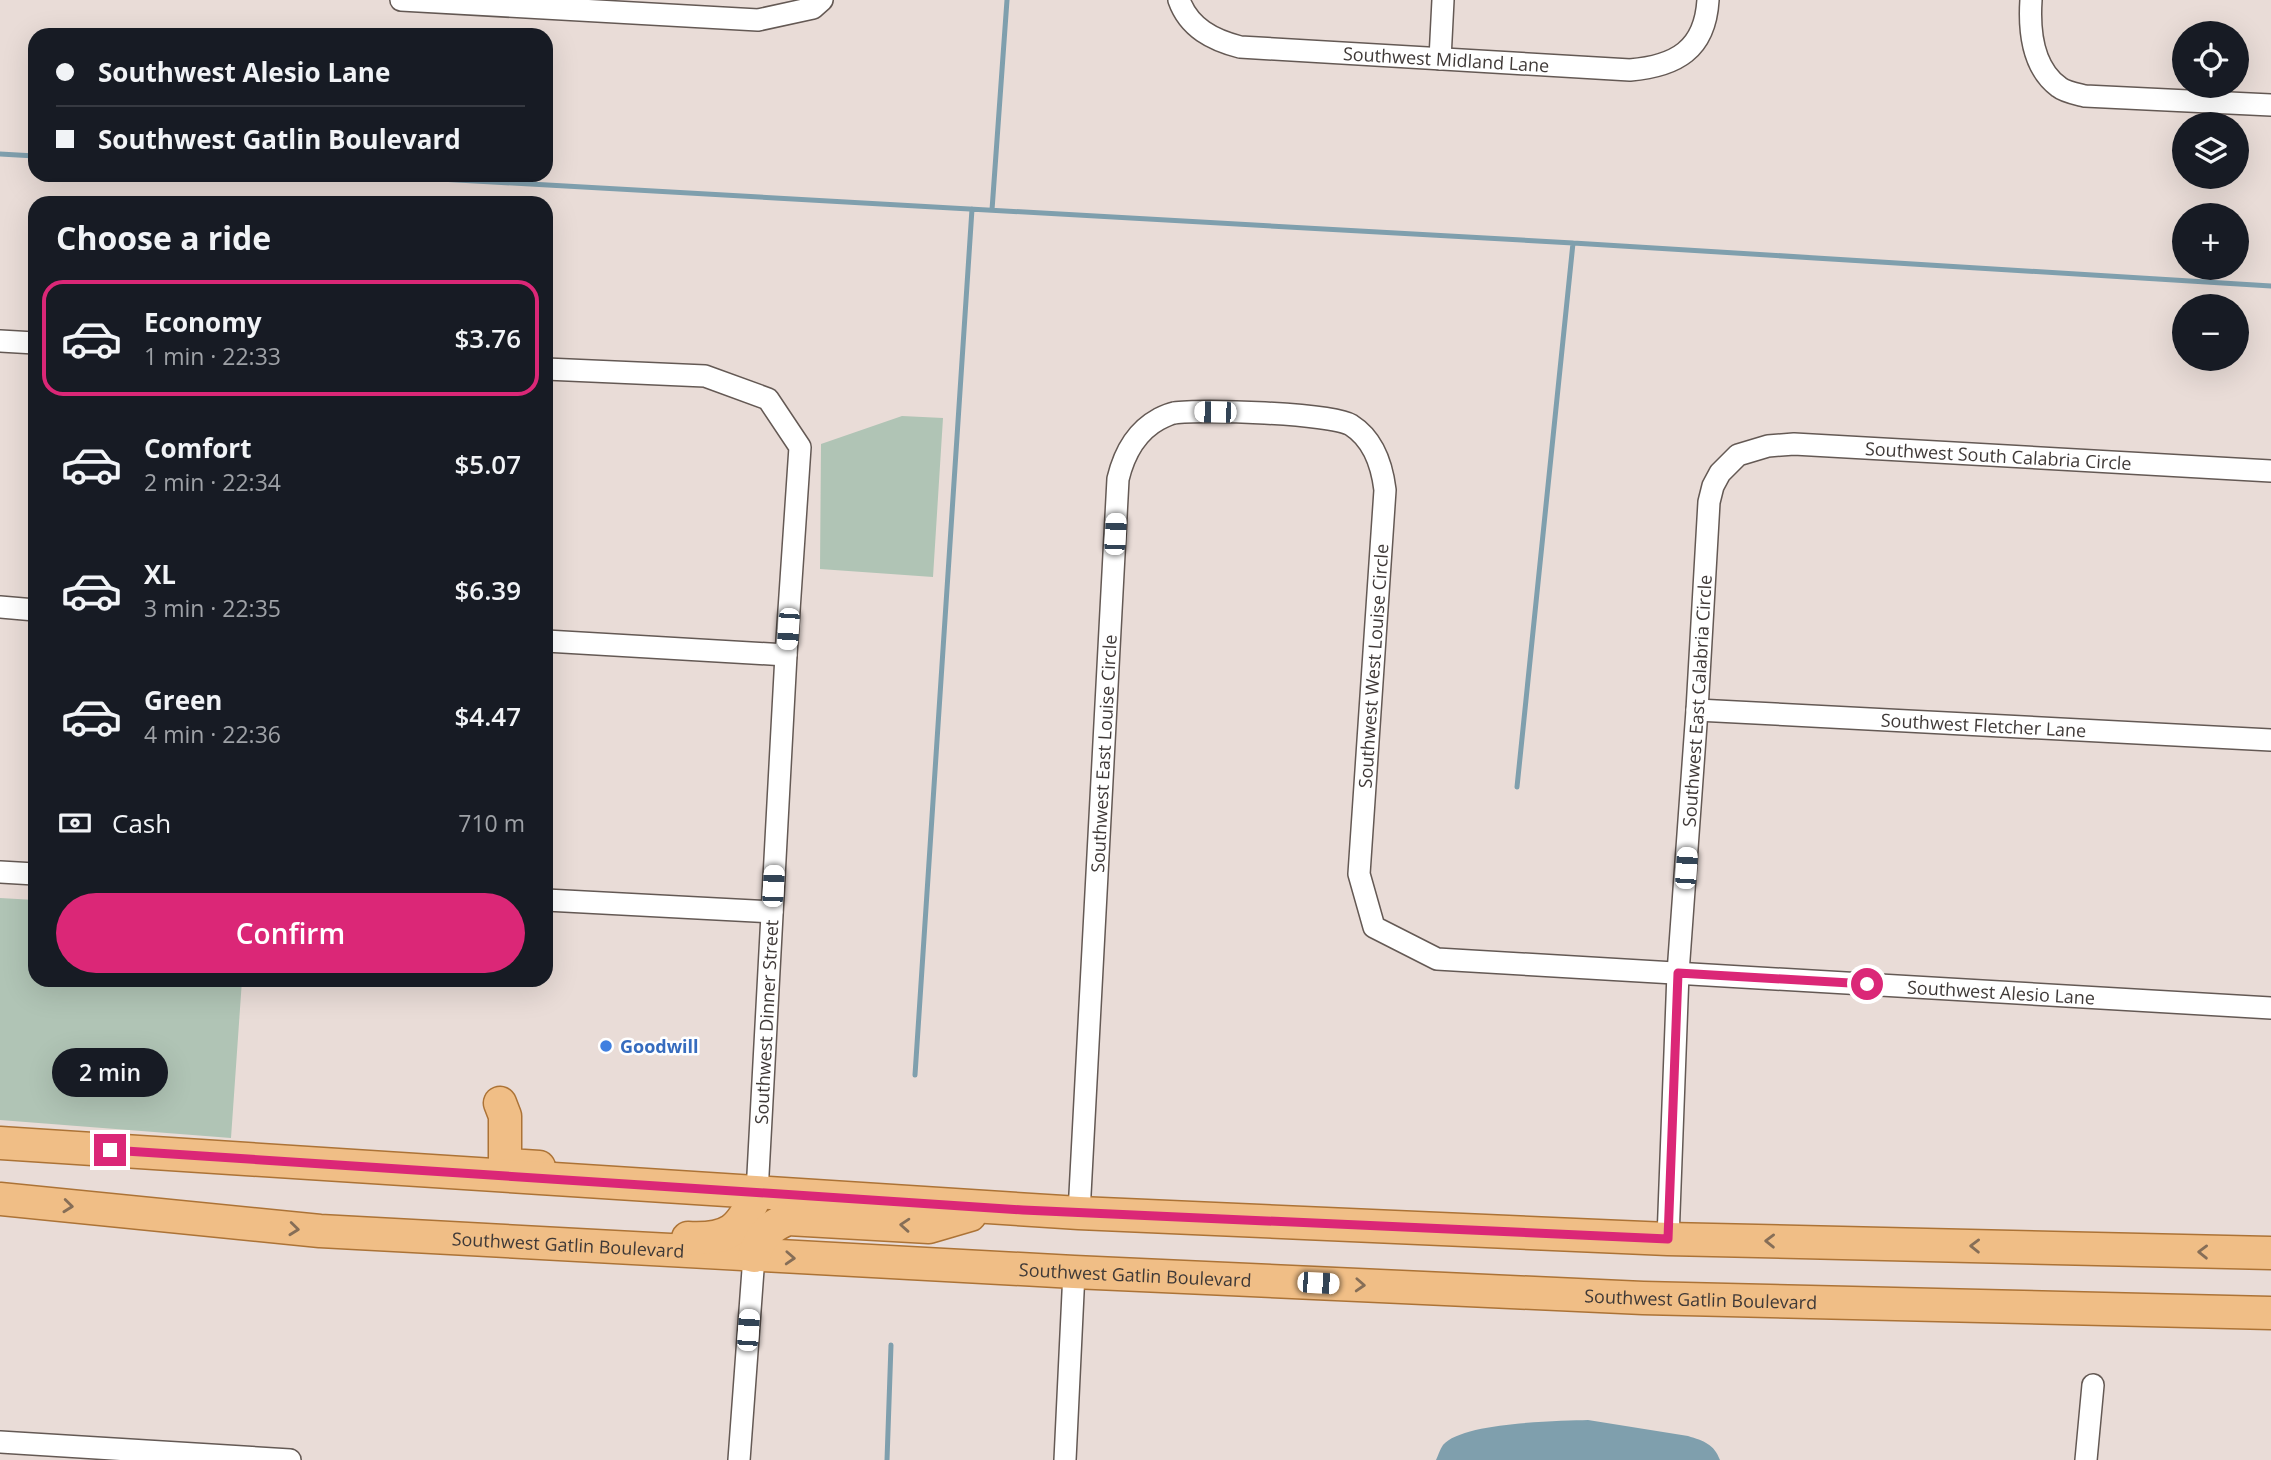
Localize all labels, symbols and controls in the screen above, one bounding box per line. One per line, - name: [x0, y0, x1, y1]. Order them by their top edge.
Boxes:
- map controls: [2172, 21, 2249, 371]
- button: locate: [2172, 21, 2249, 98]
- street label: Southwest Midland Lane: [1342, 41, 1550, 77]
- text: Southwest Alesio Lane: [98, 54, 390, 90]
- button: layers: [2172, 112, 2249, 189]
- text: Southwest Gatlin Boulevard: [98, 121, 461, 157]
- button: +: [2172, 203, 2249, 280]
- text: Choose a ride: [56, 216, 271, 259]
- button: −: [2172, 294, 2249, 371]
- text: Economy: [144, 304, 262, 340]
- icon: car: [60, 307, 123, 370]
- text: $3.76: [454, 320, 521, 356]
- text: 1 min · 22:33: [144, 340, 281, 372]
- car: [1194, 401, 1237, 423]
- text: Comfort: [144, 430, 251, 466]
- icon: car: [60, 433, 123, 496]
- street label: Southwest South Calabria Circle: [1864, 436, 2132, 475]
- text: $5.07: [454, 446, 521, 482]
- text: 2 min · 22:34: [144, 466, 281, 498]
- car: [1104, 512, 1127, 556]
- street label: Southwest West Louise Circle: [1352, 543, 1394, 789]
- text: XL: [144, 556, 176, 592]
- icon: car: [60, 559, 123, 622]
- text: $6.39: [454, 572, 521, 608]
- street label: Southwest East Calabria Circle: [1677, 574, 1717, 828]
- text: 3 min · 22:35: [144, 592, 281, 624]
- car: [777, 607, 800, 651]
- street label: Southwest East Louise Circle: [1085, 634, 1122, 873]
- text: Green: [144, 682, 222, 718]
- icon: car: [60, 685, 123, 748]
- text: $4.47: [454, 698, 521, 734]
- street label: Southwest Fletcher Lane: [1880, 708, 2087, 742]
- text: 4 min · 22:36: [144, 718, 281, 750]
- icon: cash: [56, 804, 94, 842]
- text: Cash: [112, 805, 171, 841]
- text: 710 m: [458, 807, 525, 839]
- car: [1675, 846, 1698, 890]
- car: [762, 864, 785, 908]
- button: Confirm: [56, 893, 525, 973]
- street label: Southwest Dinner Street: [749, 919, 783, 1125]
- route start: [1851, 968, 1883, 1000]
- street label: Southwest Alesio Lane: [1906, 975, 2096, 1010]
- place label: Goodwill: [620, 1034, 699, 1058]
- marker: Goodwill: [598, 1038, 614, 1054]
- callout: 2 min: [52, 1048, 168, 1098]
- text: 2 min: [79, 1056, 141, 1088]
- route end: [94, 1134, 126, 1166]
- one-way arrow: [63, 1198, 74, 1213]
- one-way arrow: [899, 1218, 910, 1233]
- one-way arrow: [288, 1221, 300, 1236]
- street label: Southwest Gatlin Boulevard: [451, 1226, 685, 1263]
- one-way arrow: [1764, 1234, 1775, 1249]
- one-way arrow: [1970, 1239, 1981, 1254]
- one-way arrow: [2197, 1244, 2208, 1259]
- one-way arrow: [785, 1250, 796, 1265]
- street label: Southwest Gatlin Boulevard: [1018, 1257, 1252, 1292]
- car: [1297, 1271, 1340, 1295]
- one-way arrow: [1355, 1278, 1366, 1293]
- street label: Southwest Gatlin Boulevard: [1584, 1283, 1817, 1314]
- car: [737, 1308, 760, 1352]

